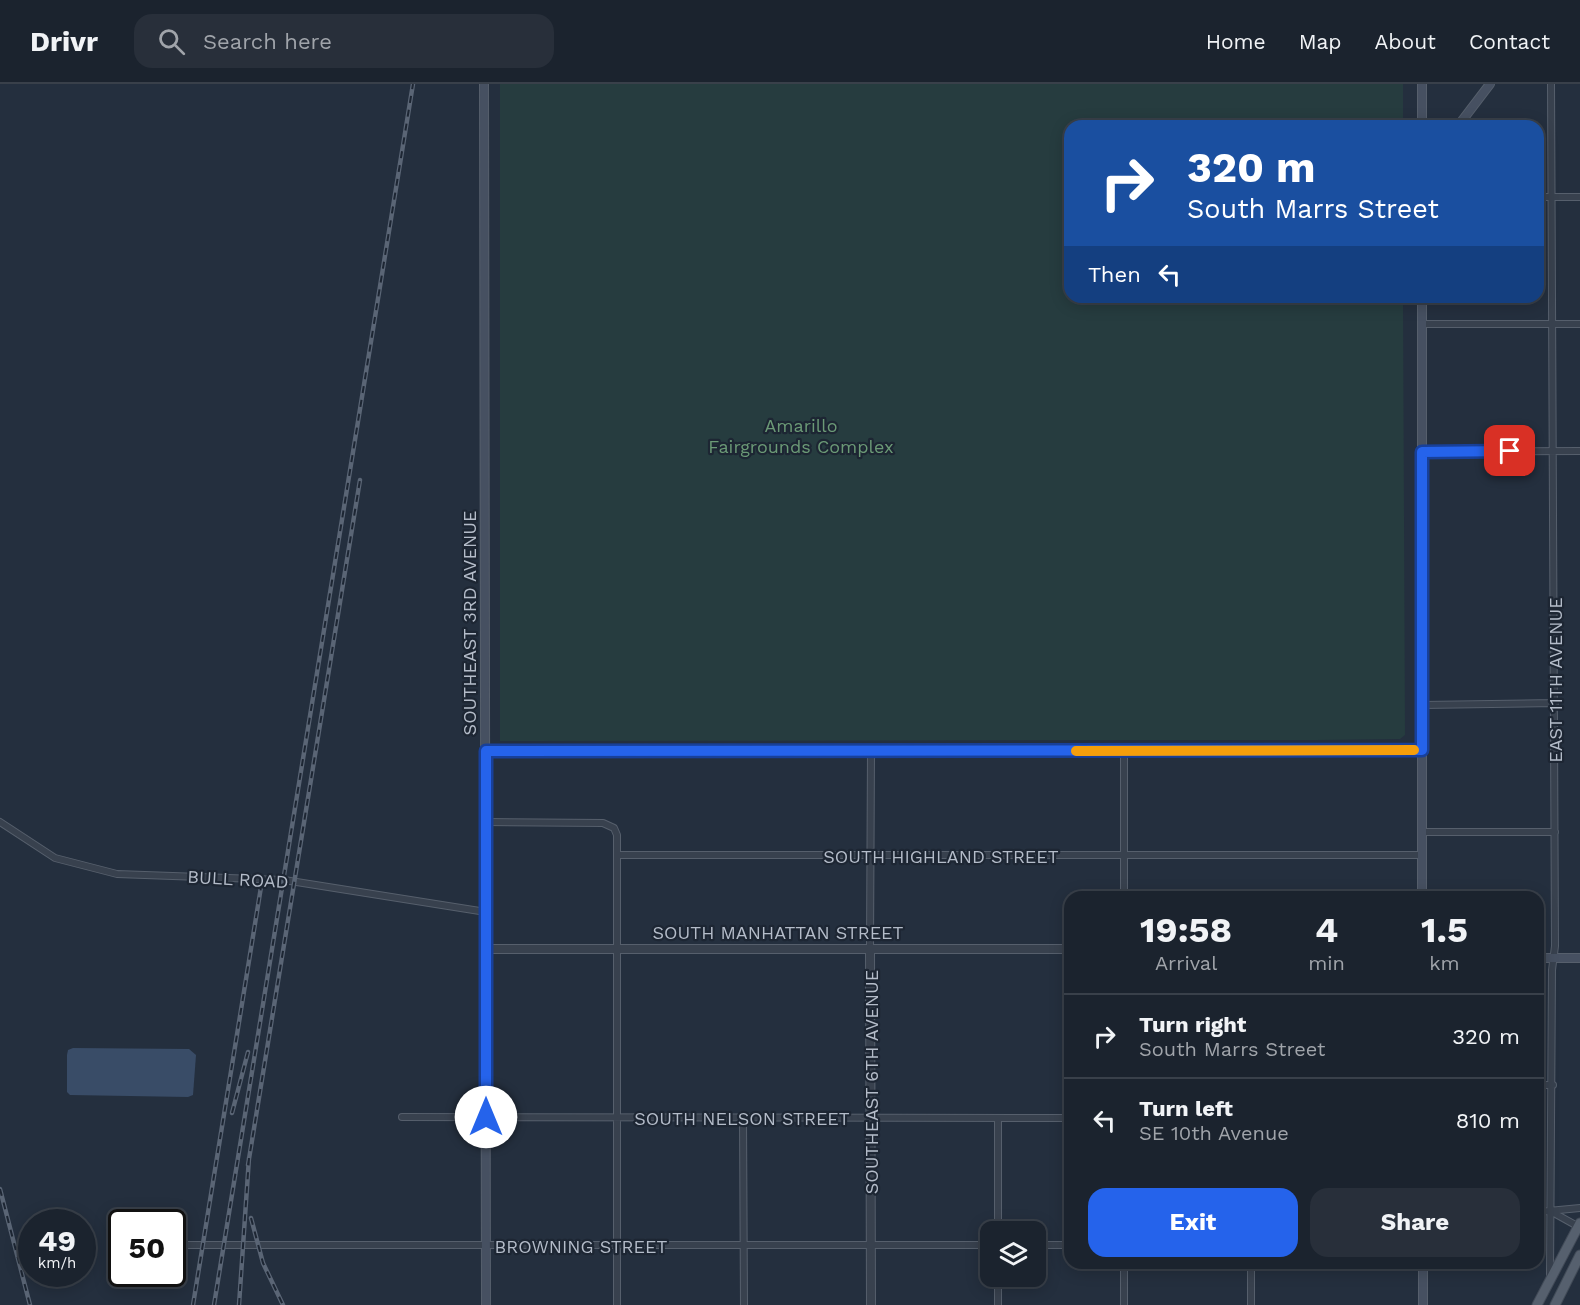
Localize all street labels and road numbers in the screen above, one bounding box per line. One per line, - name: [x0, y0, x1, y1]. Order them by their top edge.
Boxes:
- street label: SOUTHEAST 3RD AVENUE: [459, 511, 480, 735]
- street label: EAST 11TH AVENUE: [1545, 597, 1566, 763]
- street label: SOUTH HIGHLAND STREET: [823, 846, 1059, 867]
- street label: BULL ROAD: [187, 866, 289, 892]
- street label: SOUTH MANHATTAN STREET: [653, 922, 904, 943]
- street label: SOUTHEAST 6TH AVENUE: [861, 970, 882, 1194]
- street label: SOUTH NELSON STREET: [634, 1108, 850, 1129]
- street label: BROWNING STREET: [495, 1236, 668, 1257]

